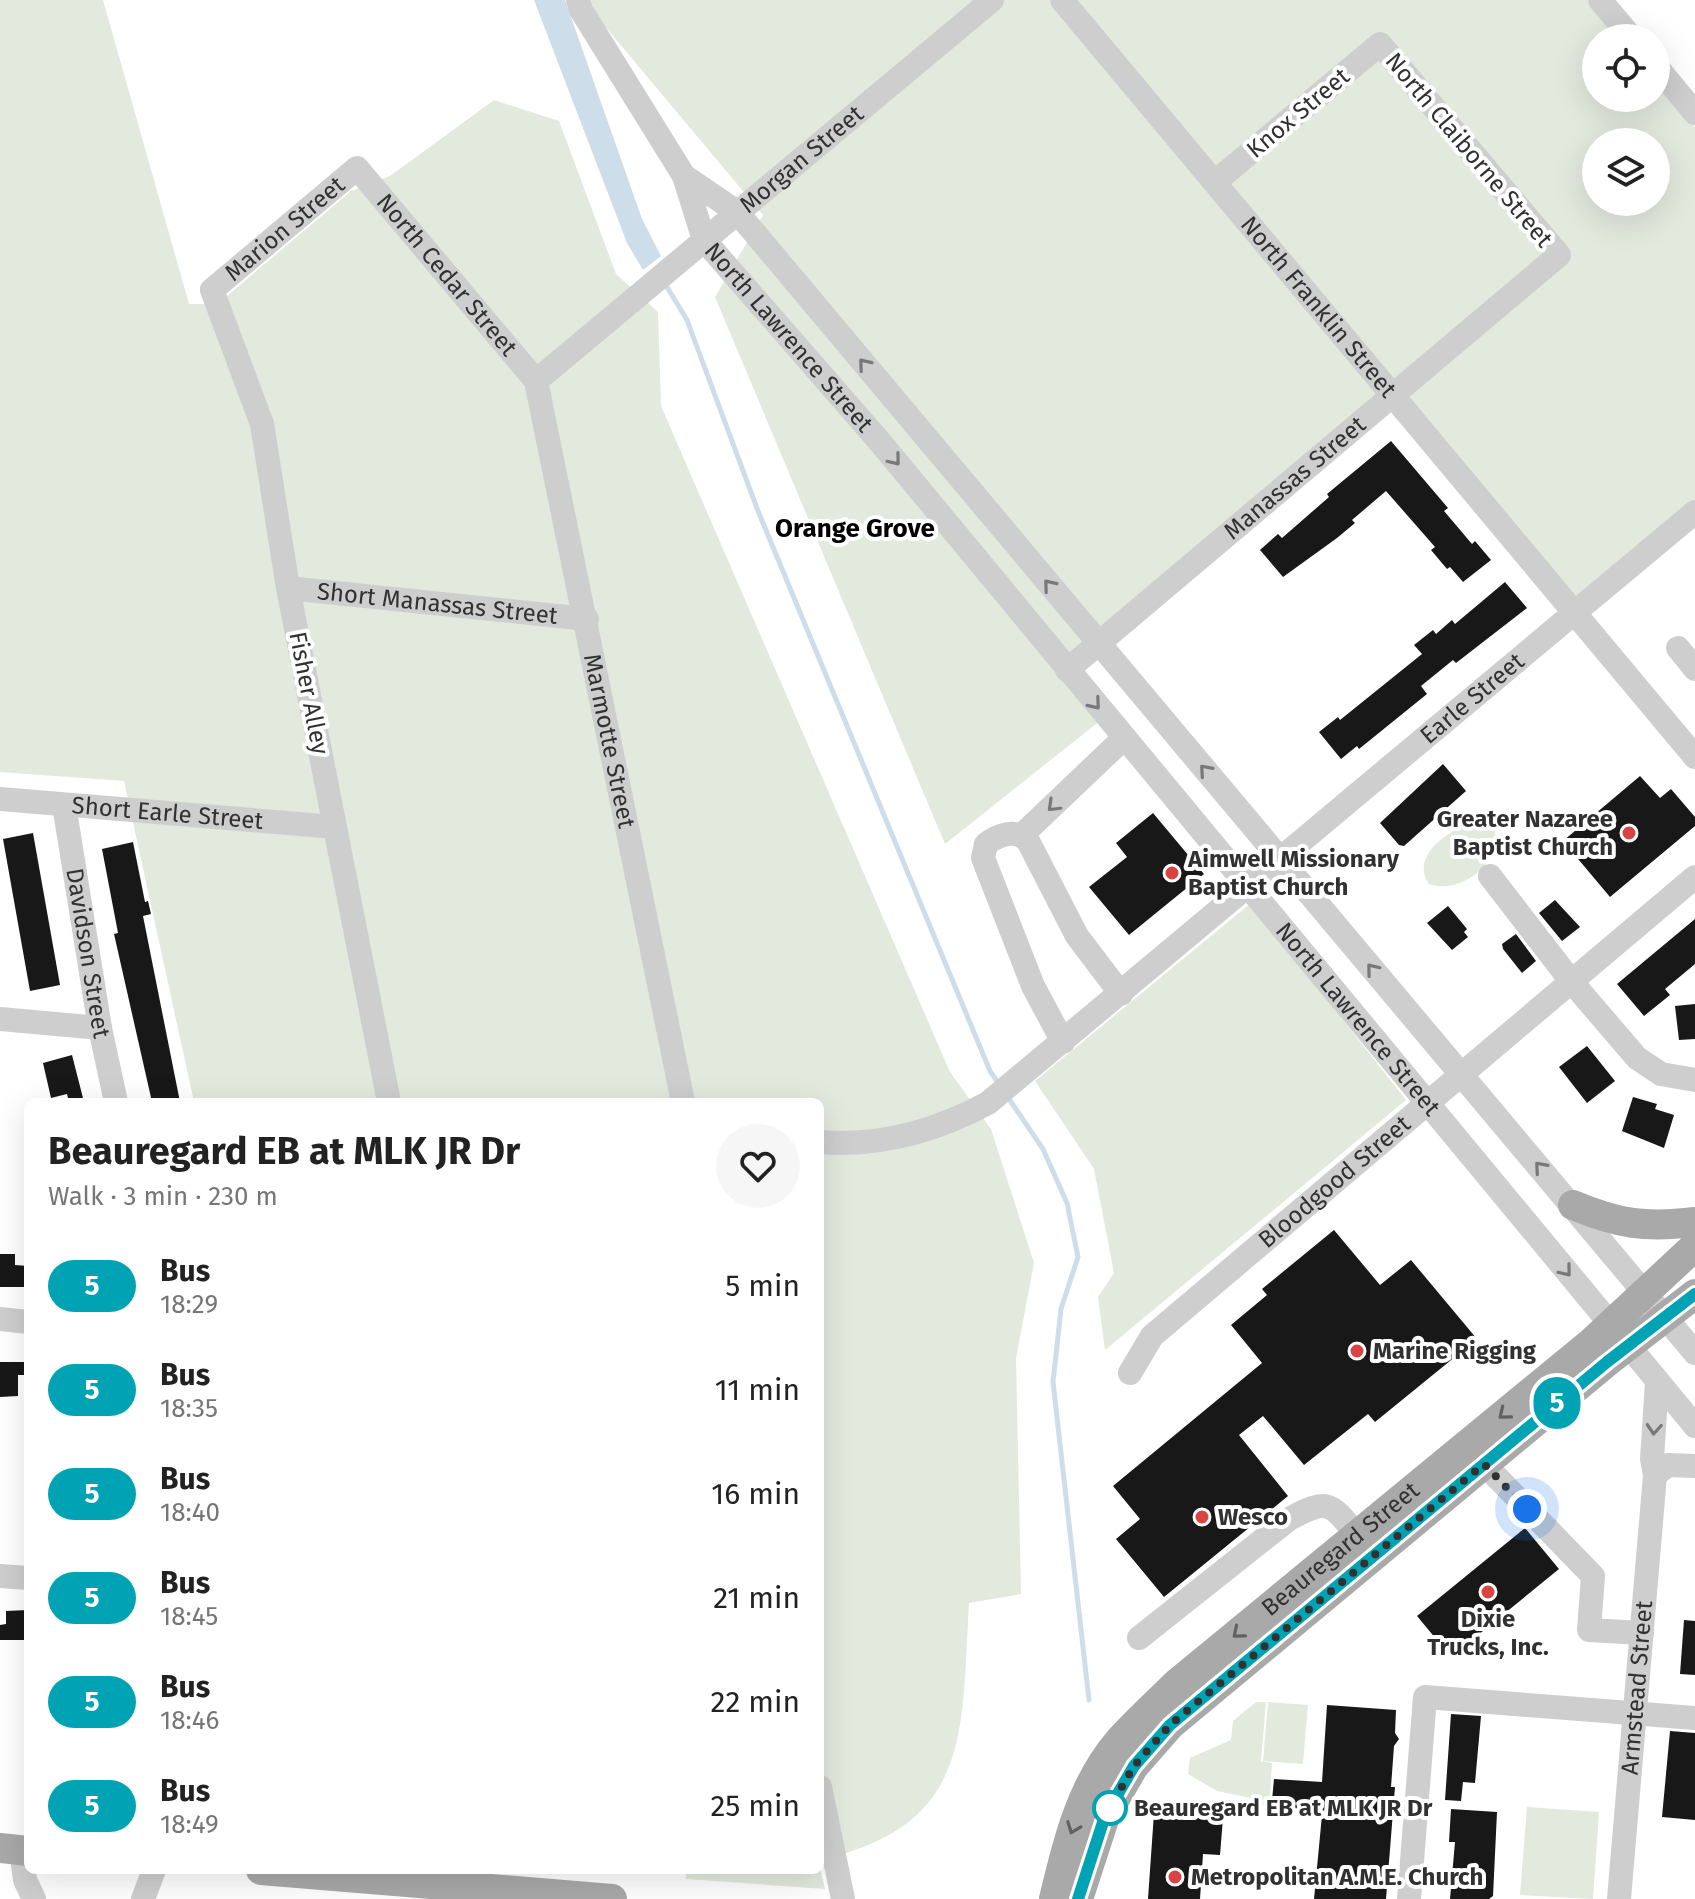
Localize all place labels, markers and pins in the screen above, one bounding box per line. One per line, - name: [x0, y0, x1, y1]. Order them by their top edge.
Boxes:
- place label: Greater Nazaree Baptist Church: [1437, 805, 1613, 861]
- marker: Greater Nazaree Baptist Church: [1620, 824, 1638, 842]
- place label: Aimwell Missionary Baptist Church: [1187, 845, 1399, 901]
- marker: Aimwell Missionary Baptist Church: [1163, 864, 1181, 882]
- place label: Marine Rigging: [1373, 1337, 1537, 1365]
- marker: Marine Rigging: [1348, 1342, 1366, 1360]
- place label: Wesco: [1218, 1503, 1288, 1531]
- marker: Wesco: [1193, 1508, 1211, 1526]
- marker: Dixie Trucks, Inc.: [1479, 1583, 1497, 1601]
- place label: Dixie Trucks, Inc.: [1427, 1605, 1549, 1661]
- marker: Beauregard EB at MLK JR Dr: [1093, 1791, 1127, 1825]
- place label: Beauregard EB at MLK JR Dr: [1134, 1794, 1433, 1822]
- place label: Metropolitan A.M.E. Church: [1191, 1863, 1483, 1891]
- marker: Metropolitan A.M.E. Church: [1166, 1868, 1184, 1886]

